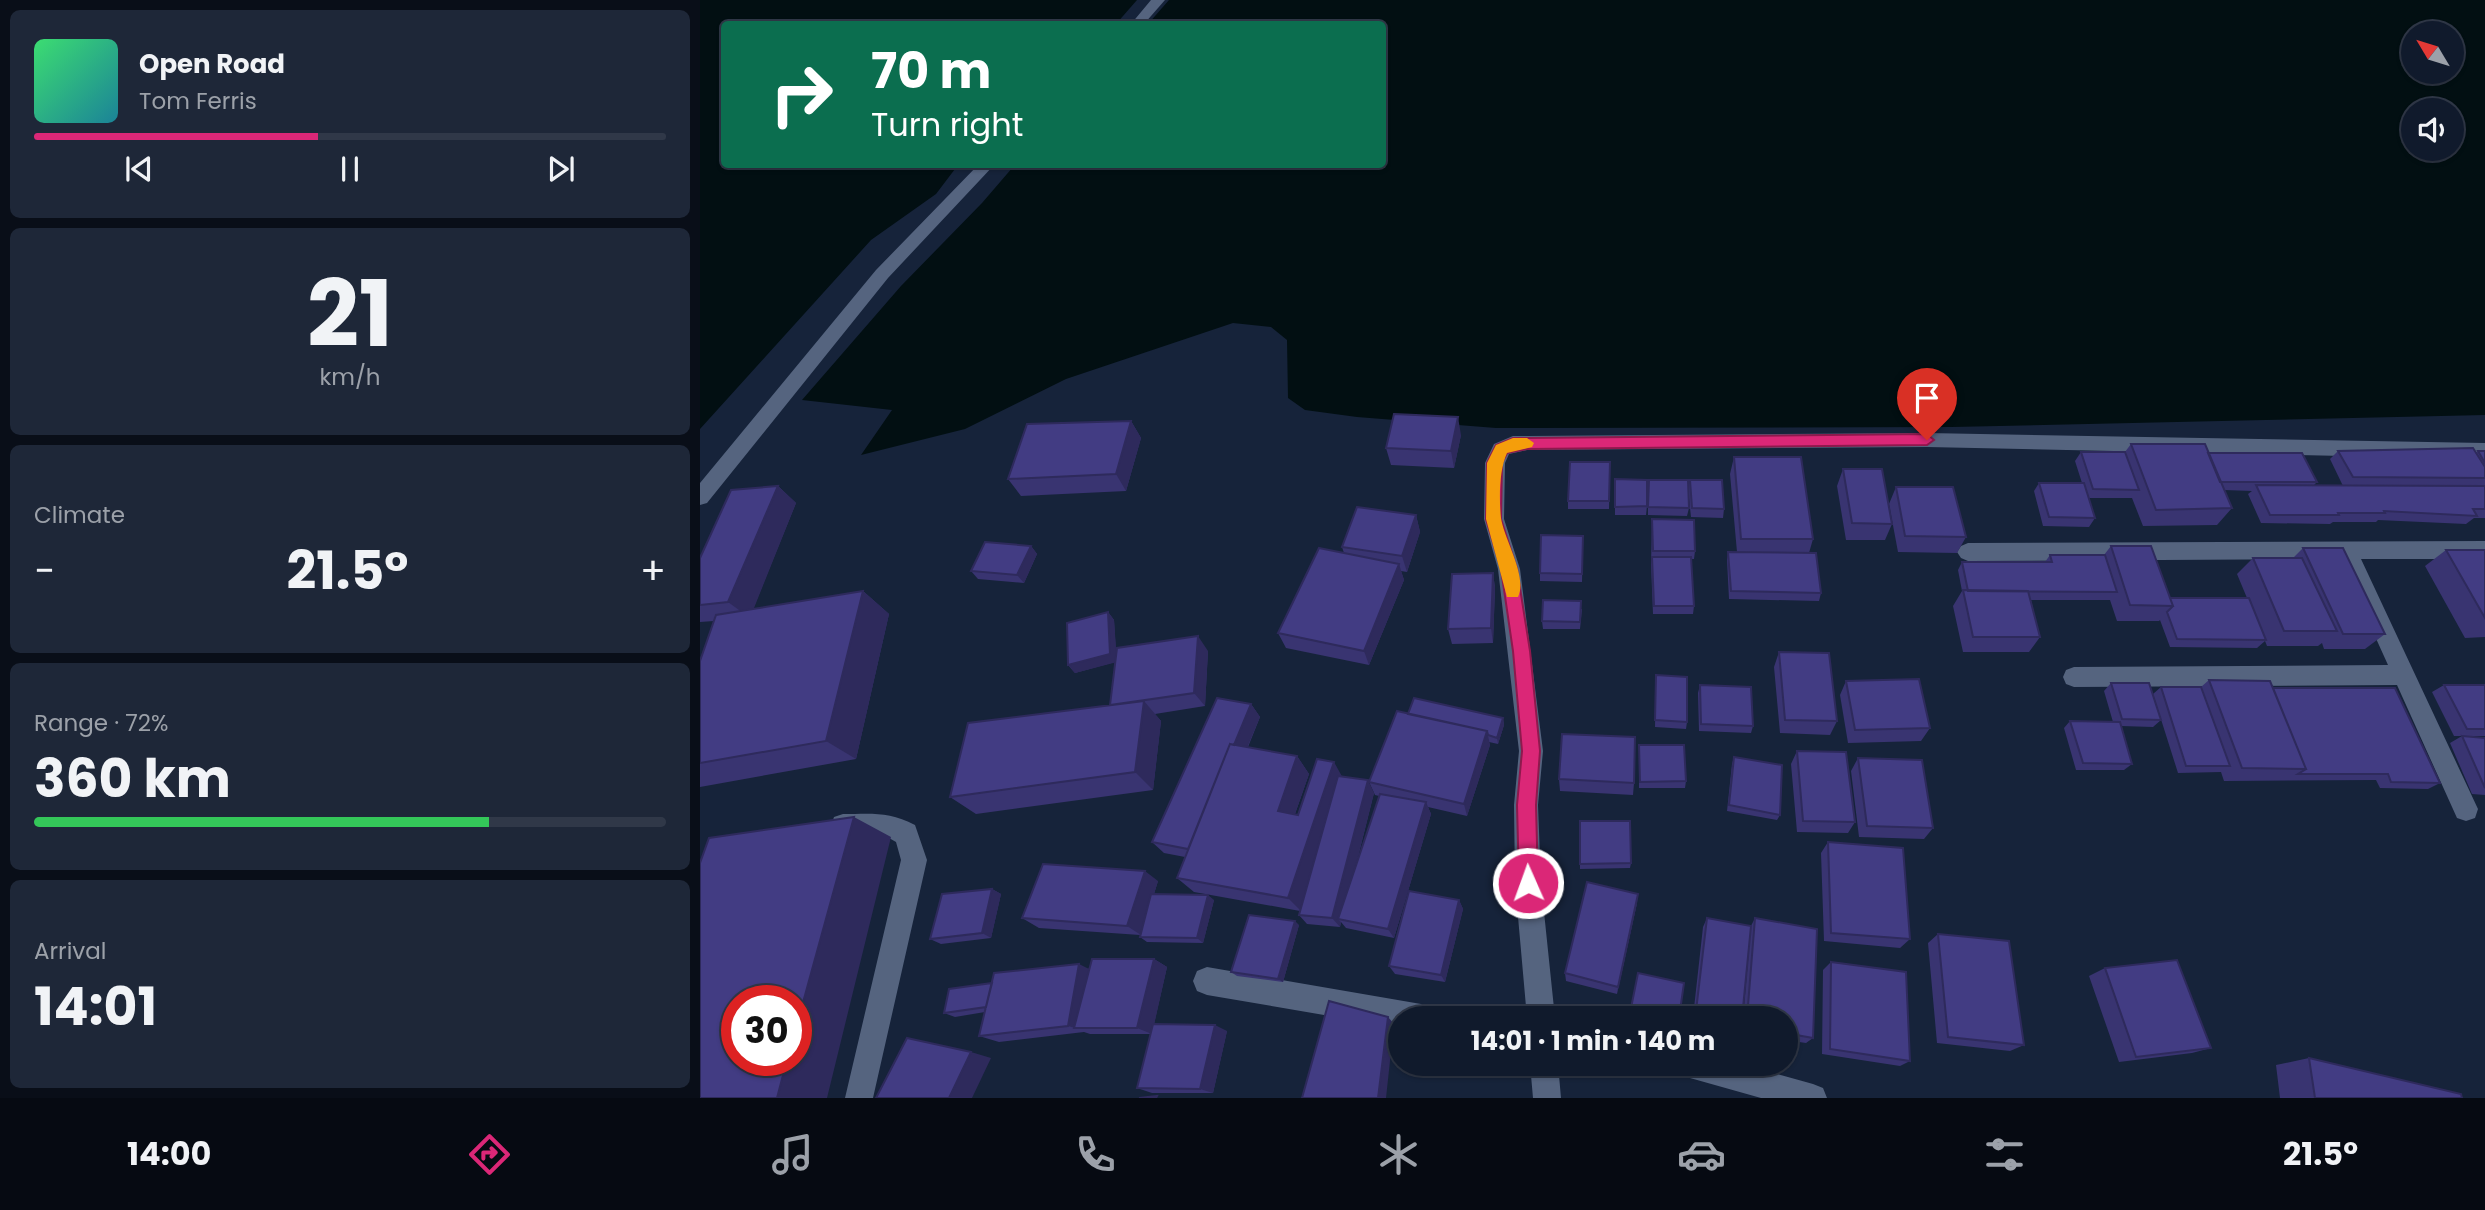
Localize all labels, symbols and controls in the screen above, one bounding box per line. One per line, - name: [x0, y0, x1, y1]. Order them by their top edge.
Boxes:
- north arrow: [2401, 21, 2464, 84]
- map controls: [2401, 21, 2464, 161]
- text: 70 m: [871, 37, 991, 105]
- text: Open Road: [139, 46, 285, 82]
- icon: right: [756, 49, 847, 140]
- text: Tom Ferris: [139, 85, 257, 117]
- button: sound: [2401, 98, 2464, 161]
- text: Turn right: [871, 102, 1023, 147]
- icon: previous: [120, 150, 158, 188]
- icon: pause: [331, 150, 369, 188]
- icon: next: [542, 150, 580, 188]
- text: 21: [307, 250, 393, 378]
- text: km/h: [319, 361, 381, 393]
- pin: [1897, 368, 1957, 440]
- icon: arrive: [1908, 379, 1946, 417]
- text: Climate: [34, 499, 125, 531]
- text: 21.5°: [287, 534, 408, 607]
- text: −: [34, 544, 55, 597]
- text: +: [640, 544, 666, 597]
- text: Range · 72%: [34, 707, 168, 739]
- text: 360 km: [34, 742, 231, 815]
- position arrow: [1491, 846, 1565, 920]
- text: Arrival: [34, 935, 106, 967]
- text: 14:01: [34, 970, 157, 1043]
- speed limit sign: 30: [721, 985, 812, 1076]
- text: 14:01 · 1 min · 140 m: [1471, 1023, 1715, 1059]
- icon: directions: [465, 1130, 514, 1179]
- icon: music: [768, 1130, 817, 1179]
- icon: phone: [1071, 1130, 1120, 1179]
- icon: climate: [1374, 1130, 1423, 1179]
- icon: car: [1677, 1130, 1726, 1179]
- icon: filters: [1980, 1130, 2029, 1179]
- text: 14:00: [127, 1131, 211, 1176]
- text: 21.5°: [2283, 1131, 2358, 1176]

